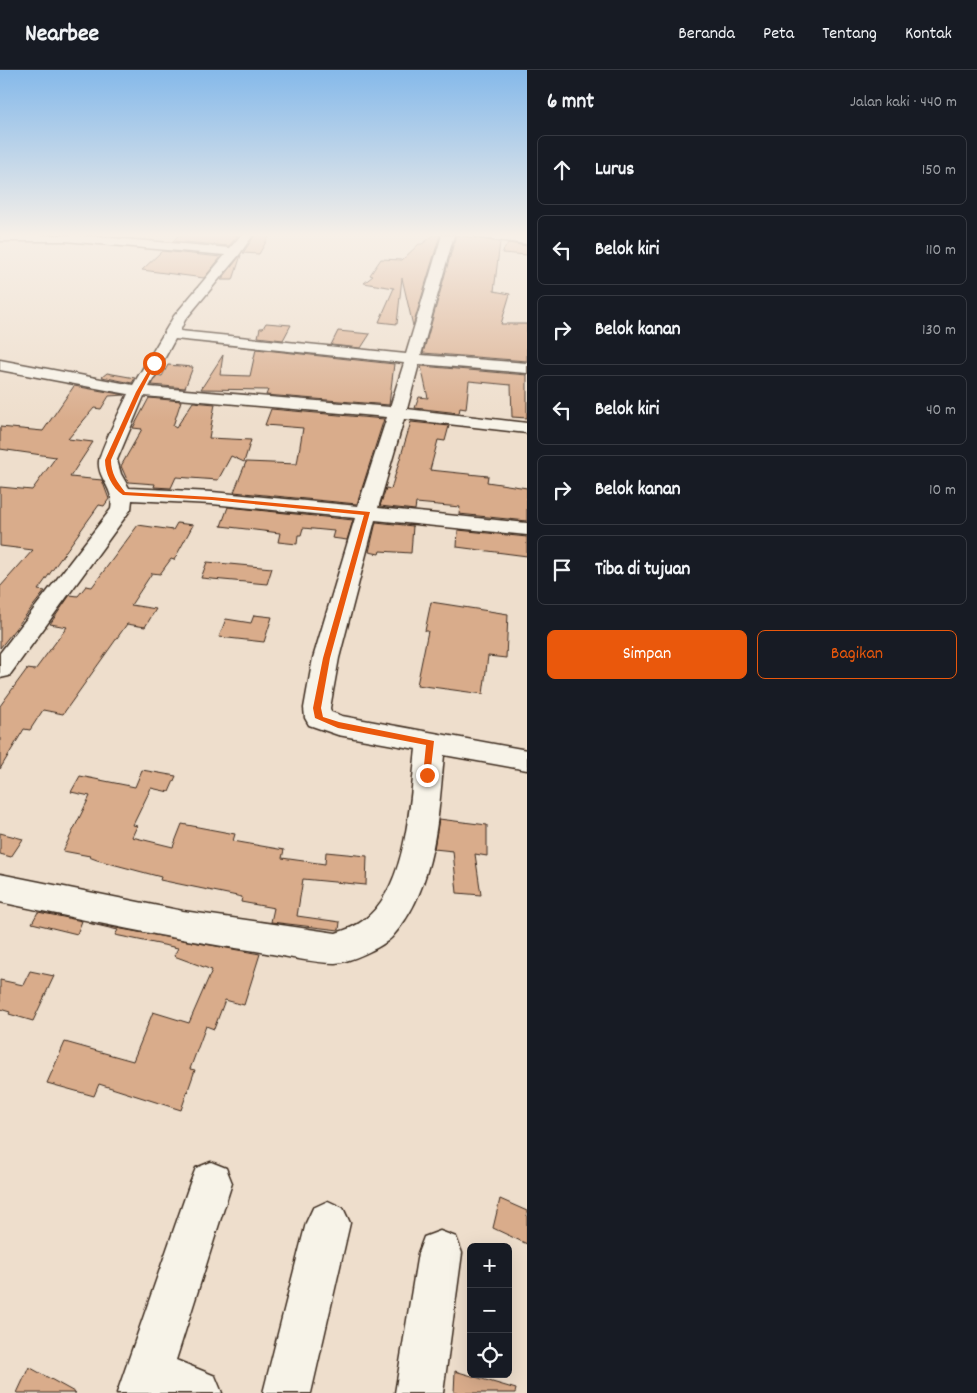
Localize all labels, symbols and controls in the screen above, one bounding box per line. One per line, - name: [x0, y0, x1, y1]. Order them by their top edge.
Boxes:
- text: Nearbee: [25, 18, 99, 52]
- text: Beranda: [678, 22, 735, 47]
- text: Peta: [763, 22, 794, 47]
- text: Tentang: [822, 22, 877, 47]
- text: Kontak: [905, 22, 952, 47]
- text: 6 mnt: [547, 88, 594, 118]
- text: Jalan kaki · 440 m: [850, 91, 957, 114]
- icon: ahead: [548, 156, 576, 184]
- text: Lurus: [595, 157, 634, 184]
- text: 150 m: [922, 159, 956, 182]
- icon: left: [548, 236, 576, 264]
- text: Belok kiri: [595, 237, 659, 264]
- text: 110 m: [926, 239, 956, 262]
- icon: right: [548, 316, 576, 344]
- text: Belok kanan: [595, 317, 681, 344]
- text: 130 m: [922, 319, 956, 342]
- route start: [143, 352, 166, 375]
- icon: left: [548, 396, 576, 424]
- text: Belok kiri: [595, 397, 659, 424]
- text: 40 m: [926, 399, 956, 422]
- icon: right: [548, 476, 576, 504]
- text: Belok kanan: [595, 477, 681, 504]
- text: 10 m: [929, 479, 956, 502]
- icon: arrive: [548, 556, 576, 584]
- text: Tiba di tujuan: [595, 557, 690, 584]
- button: Simpan: [547, 630, 747, 679]
- button: Bagikan: [757, 630, 957, 679]
- route end: [416, 764, 439, 787]
- map controls: [467, 1243, 512, 1378]
- button: +: [467, 1243, 512, 1288]
- button: −: [467, 1288, 512, 1333]
- button: locate: [467, 1333, 512, 1378]

